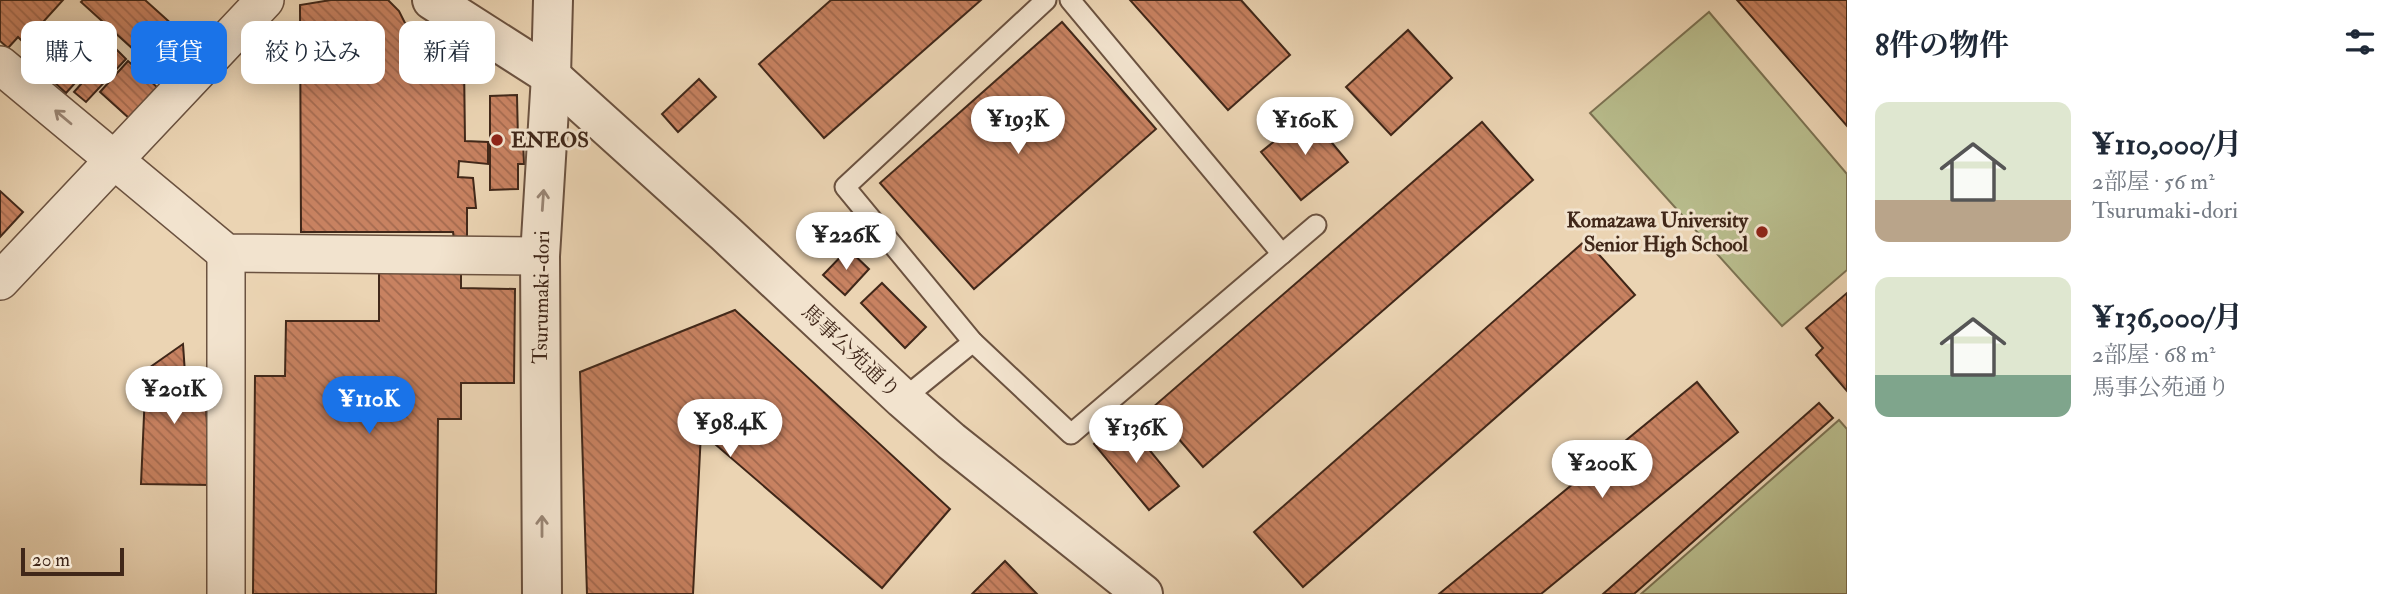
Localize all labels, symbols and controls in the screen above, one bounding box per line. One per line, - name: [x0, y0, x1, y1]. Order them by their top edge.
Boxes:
- chip: 購入: [21, 21, 117, 84]
- chip: 賃貸: [131, 21, 227, 84]
- chip: 絞り込み: [241, 21, 385, 84]
- chip: 新着: [399, 21, 495, 84]
- icon: filters: [2341, 23, 2379, 61]
- text: 8件の物件: [1875, 27, 2009, 64]
- pin: ¥193K: [969, 96, 1067, 156]
- pin: ¥160K: [1256, 97, 1354, 157]
- text: ¥193K: [987, 104, 1049, 133]
- text: ¥160K: [1273, 105, 1337, 134]
- one-way arrow: [54, 109, 72, 124]
- text: ¥110,000/月: [2092, 126, 2242, 163]
- place label: ENEOS: [511, 127, 589, 154]
- icon: home: [1931, 130, 2015, 214]
- marker: ENEOS: [489, 132, 505, 148]
- text: 2部屋 · 56 m²: [2092, 167, 2215, 196]
- one-way arrow: [537, 189, 550, 212]
- text: Tsurumaki-dori: [2092, 196, 2238, 225]
- place label: Komazawa University Senior High School: [1567, 207, 1749, 258]
- pin: ¥226K: [797, 212, 895, 272]
- text: ¥226K: [812, 220, 880, 249]
- marker: Komazawa University Senior High School: [1754, 224, 1770, 240]
- street label: Tsurumaki-dori: [527, 230, 556, 364]
- street label: 馬事公苑通り: [795, 299, 906, 404]
- text: ¥136,000/月: [2092, 299, 2243, 336]
- icon: home: [1931, 305, 2015, 389]
- text: 2部屋 · 68 m²: [2092, 340, 2215, 369]
- pin: ¥201K: [125, 366, 223, 426]
- text: 馬事公苑通り: [2092, 373, 2230, 402]
- text: ¥201K: [142, 374, 206, 403]
- pin: ¥110K: [320, 376, 418, 436]
- text: ¥110K: [338, 384, 400, 413]
- pin: ¥98.4K: [673, 400, 787, 459]
- pin: ¥136K: [1087, 406, 1185, 465]
- text: ¥98.4K: [693, 407, 767, 436]
- text: ¥136K: [1105, 413, 1167, 442]
- pin: ¥200K: [1553, 440, 1651, 500]
- text: ¥200K: [1568, 448, 1636, 477]
- one-way arrow: [535, 515, 548, 538]
- scale bar: [21, 545, 124, 577]
- text: 20 m: [32, 548, 70, 572]

